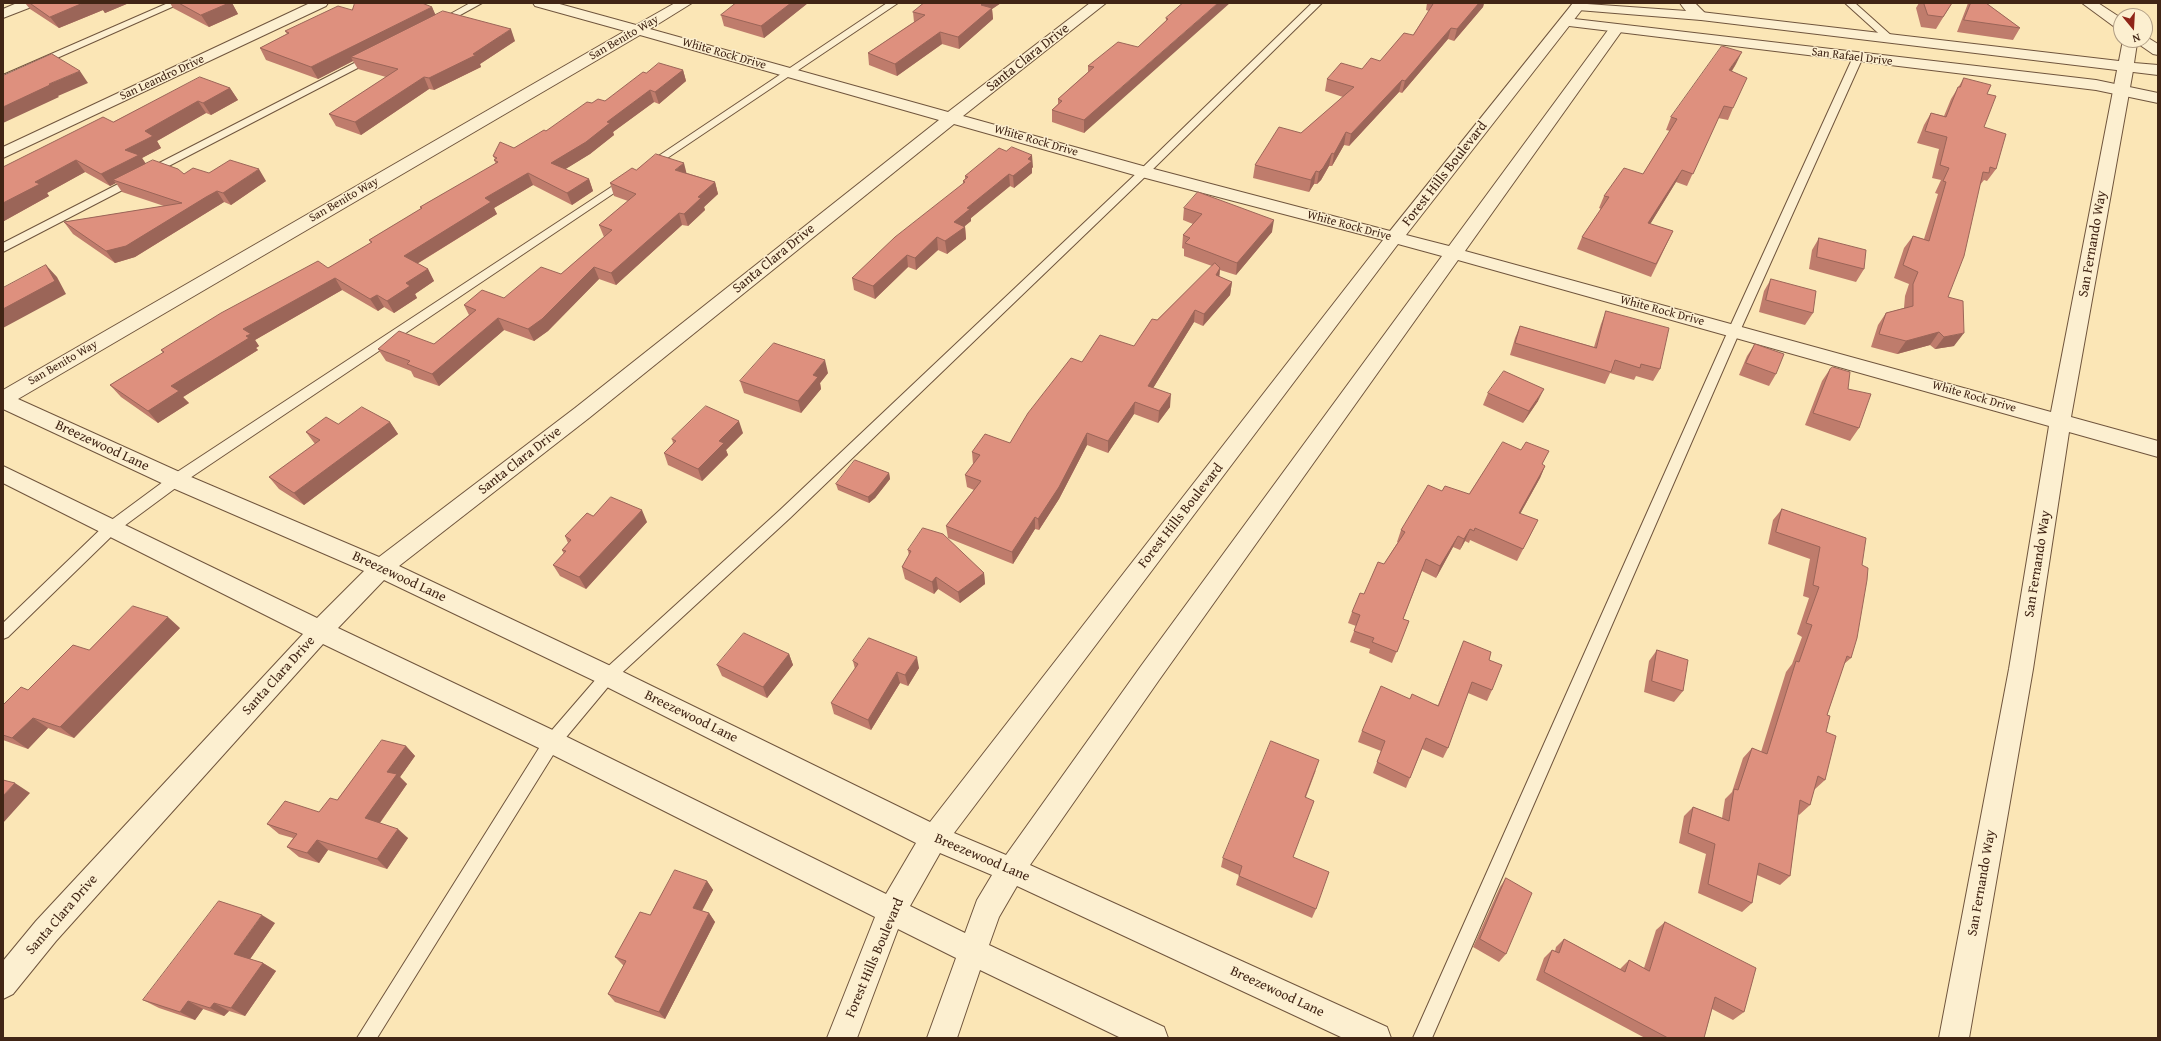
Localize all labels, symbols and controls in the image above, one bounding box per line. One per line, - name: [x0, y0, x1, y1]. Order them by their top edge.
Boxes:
- north arrow: [2113, 8, 2153, 48]
- street label: San Benito Way: [587, 12, 661, 64]
- street label: Santa Clara Drive: [983, 20, 1073, 96]
- text: N: [2130, 30, 2142, 47]
- street label: White Rock Drive: [680, 35, 768, 73]
- street label: San Rafael Drive: [1811, 45, 1893, 69]
- street label: San Leandro Drive: [117, 52, 207, 104]
- street label: Forest Hills Boulevard: [1399, 118, 1491, 230]
- street label: White Rock Drive: [992, 122, 1080, 160]
- street label: San Benito Way: [307, 174, 381, 226]
- street label: San Fernando Way: [2075, 189, 2111, 299]
- street label: White Rock Drive: [1305, 208, 1393, 244]
- street label: Santa Clara Drive: [730, 221, 818, 297]
- street label: White Rock Drive: [1618, 293, 1706, 329]
- street label: San Benito Way: [26, 337, 100, 389]
- street label: White Rock Drive: [1930, 378, 2018, 416]
- street label: Breezewood Lane: [52, 417, 152, 475]
- street label: Santa Clara Drive: [475, 423, 565, 499]
- street label: Forest Hills Boulevard: [1135, 460, 1227, 572]
- street label: San Fernando Way: [2021, 509, 2055, 619]
- street label: Breezewood Lane: [349, 548, 449, 606]
- street label: Santa Clara Drive: [239, 633, 319, 719]
- street label: Breezewood Lane: [642, 687, 740, 747]
- street label: San Fernando Way: [1964, 828, 2000, 938]
- street label: Breezewood Lane: [932, 830, 1032, 886]
- street label: Santa Clara Drive: [23, 871, 101, 959]
- street label: Forest Hills Boulevard: [842, 896, 908, 1020]
- street label: Breezewood Lane: [1227, 963, 1327, 1021]

